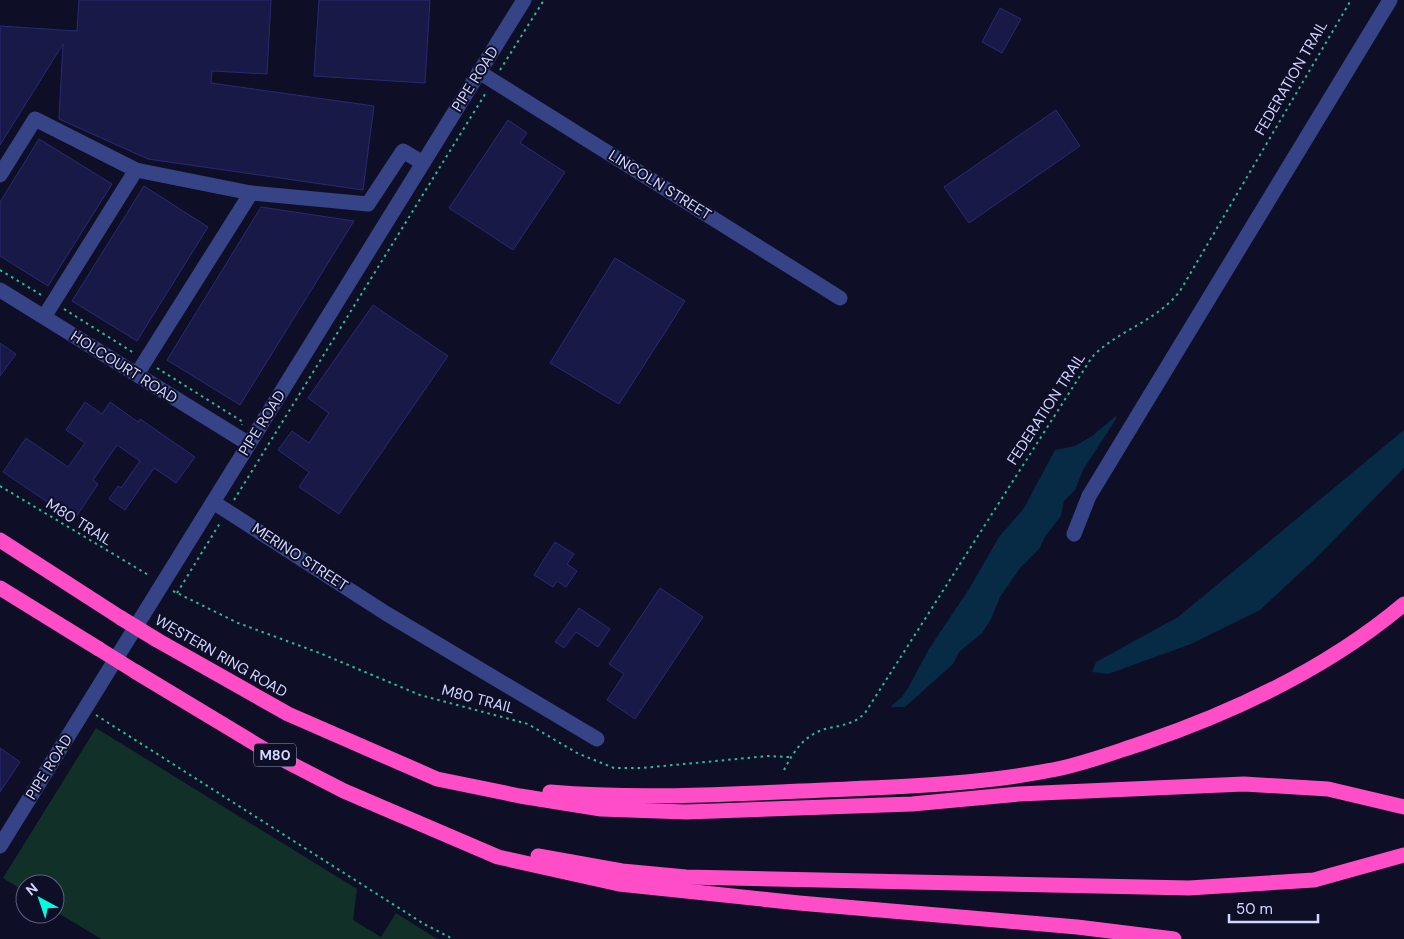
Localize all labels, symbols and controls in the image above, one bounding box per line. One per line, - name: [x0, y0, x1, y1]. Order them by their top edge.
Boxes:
- street label: FEDERATION TRAIL: [1250, 17, 1332, 139]
- street label: PIPE ROAD: [447, 43, 503, 115]
- street label: LINCOLN STREET: [605, 145, 715, 225]
- street label: HOLCOURT ROAD: [67, 326, 181, 408]
- street label: FEDERATION TRAIL: [1002, 349, 1090, 469]
- street label: PIPE ROAD: [234, 387, 290, 459]
- street label: M80 TRAIL: [42, 494, 116, 550]
- street label: MERINO STREET: [248, 518, 352, 596]
- street label: WESTERN RING ROAD: [151, 610, 291, 702]
- street label: M80 TRAIL: [439, 680, 517, 718]
- street label: PIPE ROAD: [21, 731, 77, 803]
- road number: M80: [254, 744, 296, 766]
- north arrow: [15, 874, 65, 924]
- text: N: [22, 879, 41, 899]
- scale bar: [1229, 892, 1318, 924]
- text: 50 m: [1236, 899, 1273, 919]

